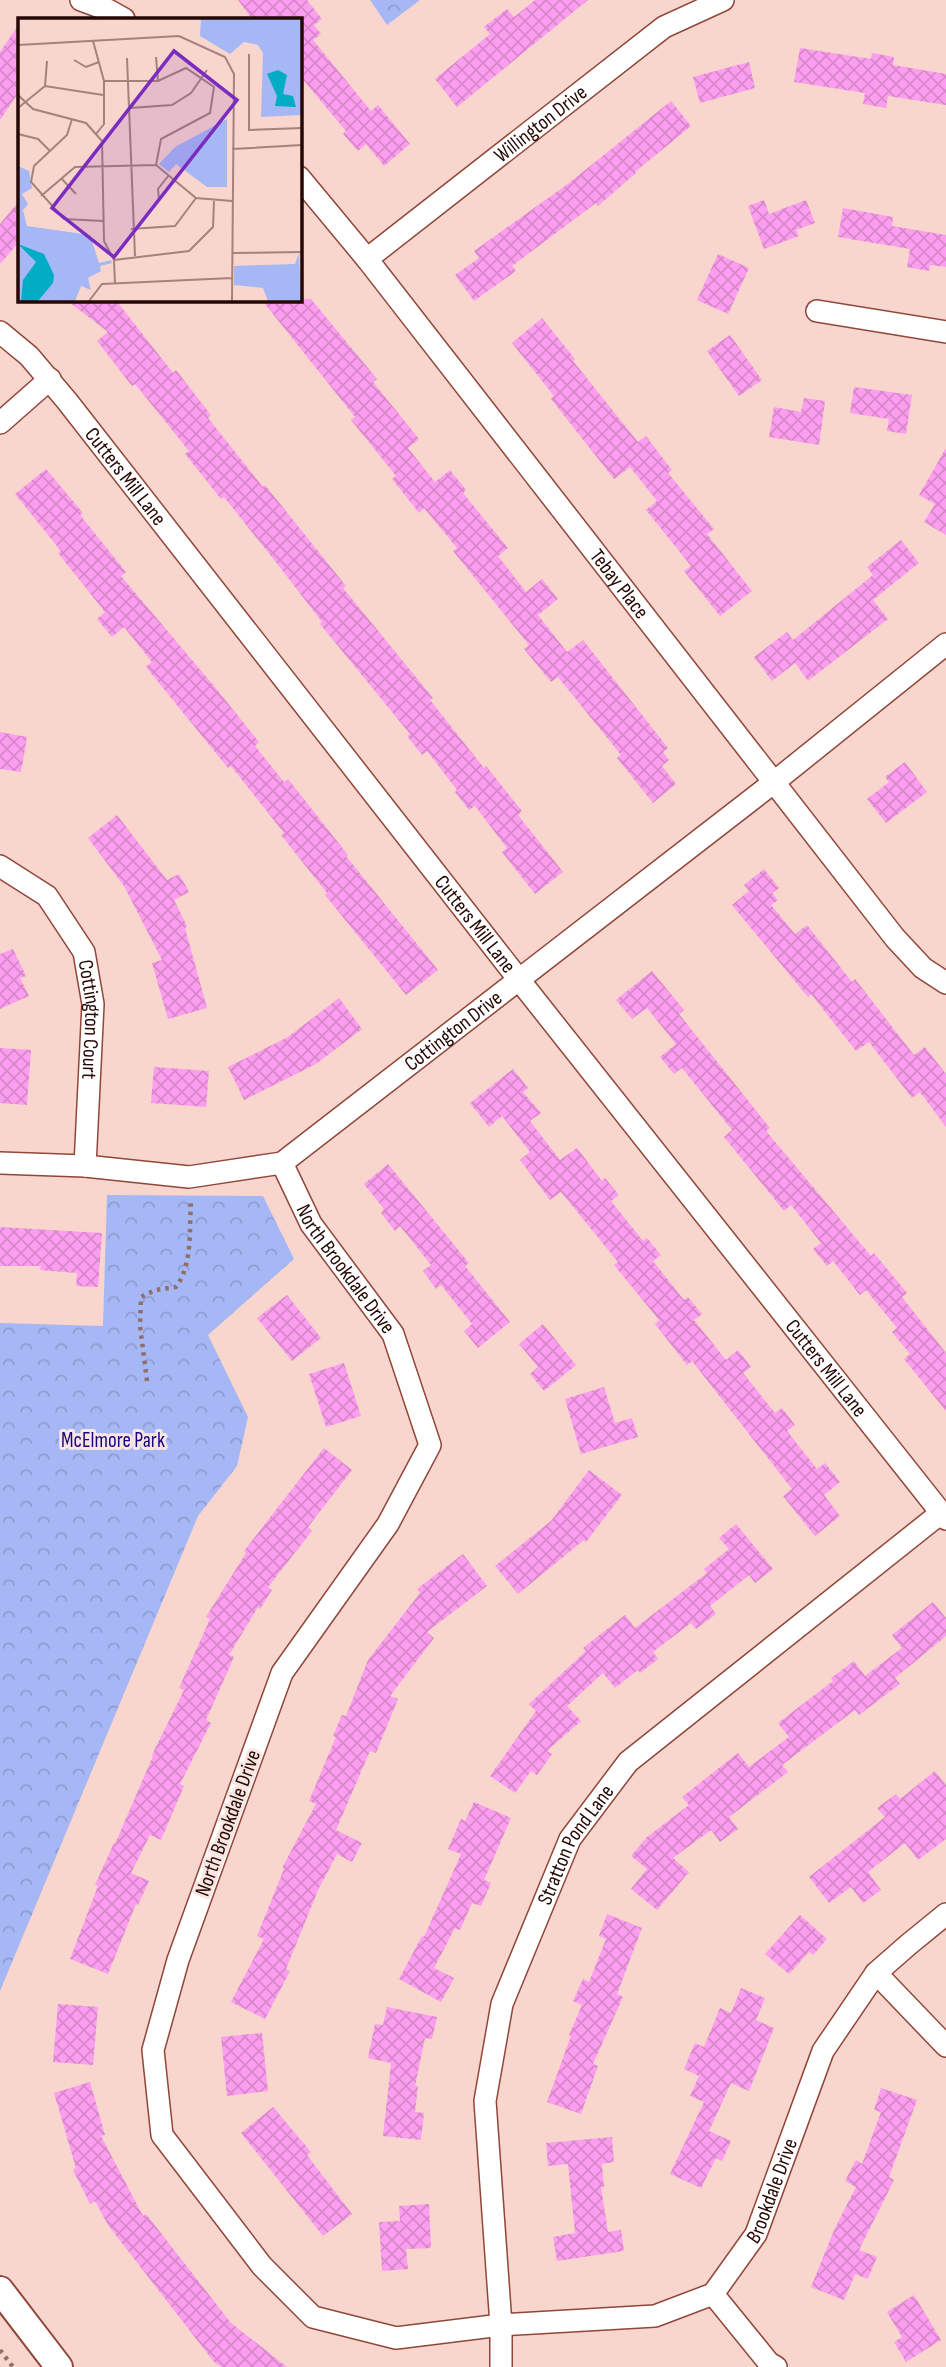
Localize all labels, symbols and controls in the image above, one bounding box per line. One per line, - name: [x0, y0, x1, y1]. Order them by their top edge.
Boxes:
- inset map: [18, 18, 301, 301]
- street label: Willington Drive: [489, 80, 592, 168]
- street label: Cutters Mill Lane: [80, 422, 172, 530]
- street label: Tebay Place: [585, 544, 654, 624]
- street label: Cutters Mill Lane: [429, 870, 521, 978]
- street label: Cottington Court: [73, 958, 106, 1080]
- street label: Cottington Drive: [399, 985, 507, 1076]
- street label: North Brookdale Drive: [291, 1200, 401, 1338]
- street label: Cutters Mill Lane: [780, 1314, 873, 1422]
- park label: McElmore Park: [61, 1428, 165, 1453]
- street label: North Brookdale Drive: [190, 1746, 266, 1900]
- street label: Stratton Pond Lane: [532, 1780, 619, 1908]
- street label: Brookdale Drive: [741, 2135, 802, 2248]

